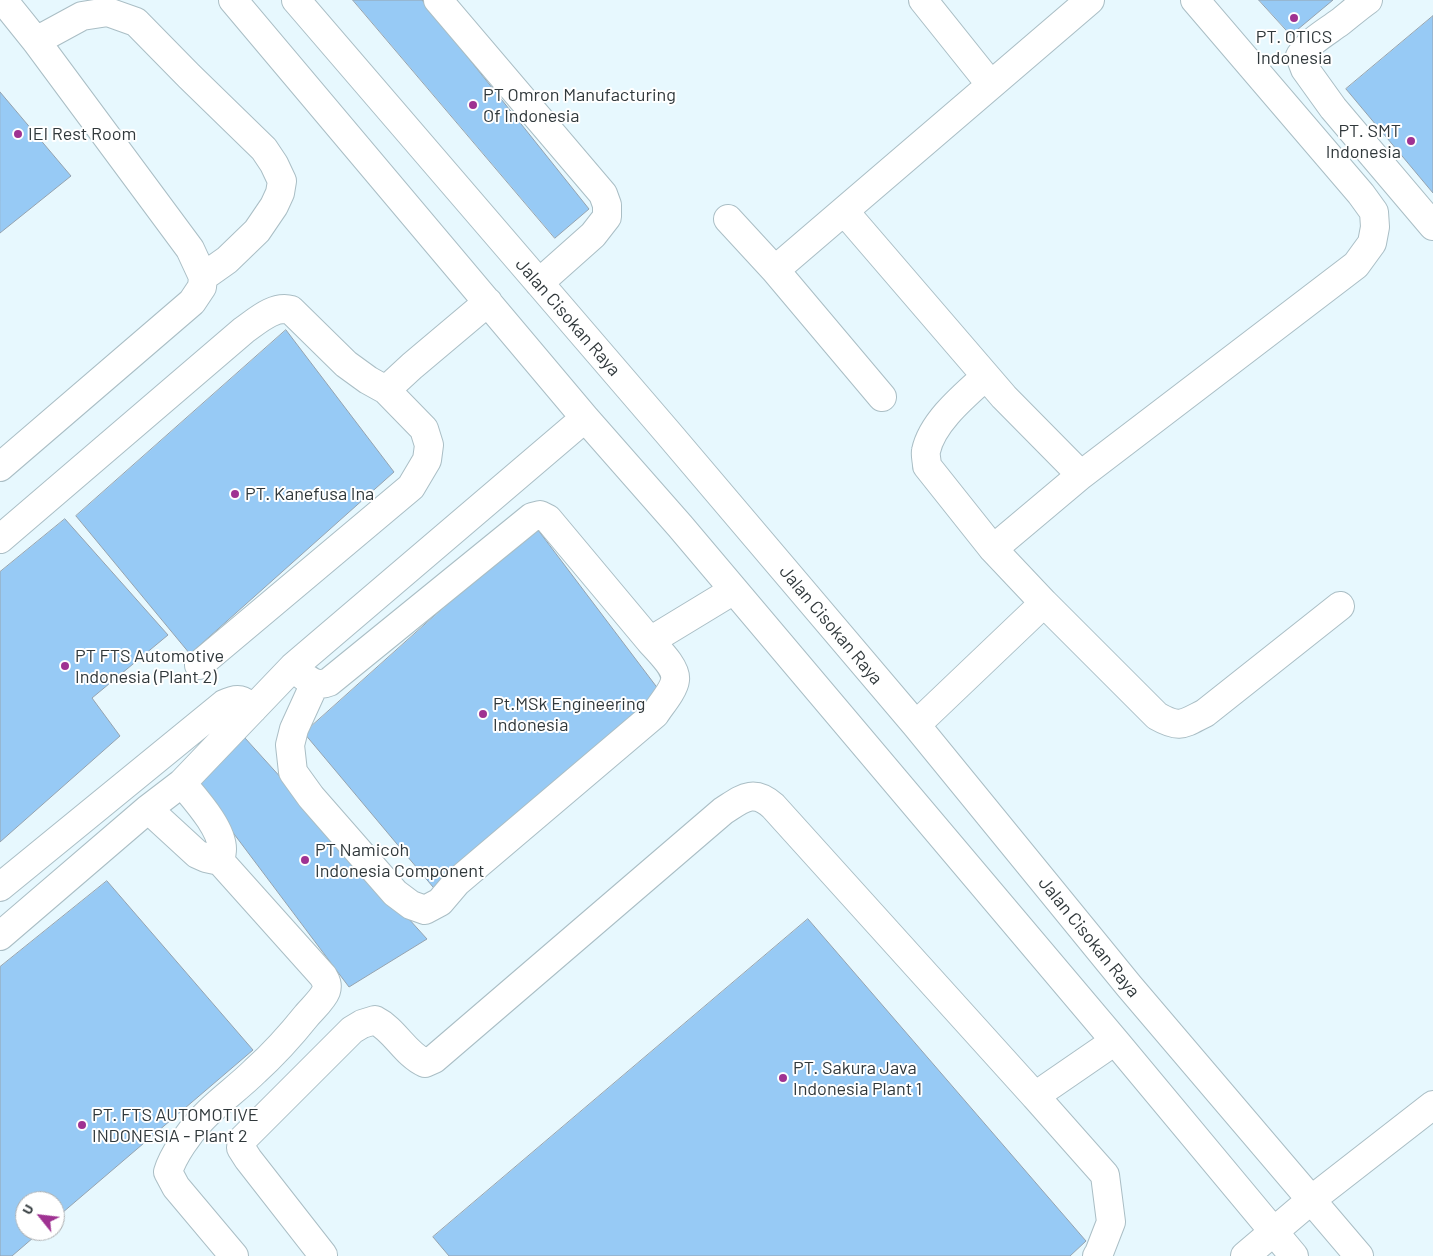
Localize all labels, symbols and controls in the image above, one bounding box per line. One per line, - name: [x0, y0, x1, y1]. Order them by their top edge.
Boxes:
- marker: PT. OTICS Indonesia: [1288, 12, 1300, 24]
- place label: PT. OTICS Indonesia: [1256, 26, 1332, 68]
- place label: PT Omron Manufacturing Of Indonesia: [483, 84, 676, 126]
- marker: PT Omron Manufacturing Of Indonesia: [467, 99, 479, 111]
- place label: PT. SMT Indonesia: [1326, 120, 1401, 162]
- place label: IEI Rest Room: [28, 123, 136, 145]
- marker: IEI Rest Room: [12, 128, 24, 140]
- marker: PT. SMT Indonesia: [1405, 135, 1417, 147]
- street label: Jalan Cisokan Raya: [511, 254, 625, 380]
- place label: PT. Kanefusa Ina: [245, 483, 374, 505]
- marker: PT. Kanefusa Ina: [229, 488, 241, 500]
- street label: Jalan Cisokan Raya: [775, 561, 887, 689]
- place label: PT FTS Automotive Indonesia (Plant 2): [75, 645, 224, 688]
- marker: PT FTS Automotive Indonesia (Plant 2): [59, 660, 71, 672]
- place label: Pt.MSk Engineering Indonesia: [493, 693, 645, 736]
- marker: Pt.MSk Engineering Indonesia: [477, 708, 489, 720]
- place label: PT Namicoh Indonesia Component: [315, 839, 485, 882]
- marker: PT Namicoh Indonesia Component: [299, 854, 311, 866]
- street label: Jalan Cisokan Raya: [1034, 872, 1144, 1002]
- place label: PT. Sakura Java Indonesia Plant 1: [793, 1057, 922, 1100]
- marker: PT. Sakura Java Indonesia Plant 1: [777, 1072, 789, 1084]
- place label: PT. FTS AUTOMOTIVE INDONESIA - Plant 2: [92, 1104, 259, 1146]
- marker: PT. FTS AUTOMOTIVE INDONESIA - Plant 2: [76, 1119, 88, 1131]
- north arrow: [15, 1191, 65, 1241]
- text: U: [18, 1201, 37, 1217]

